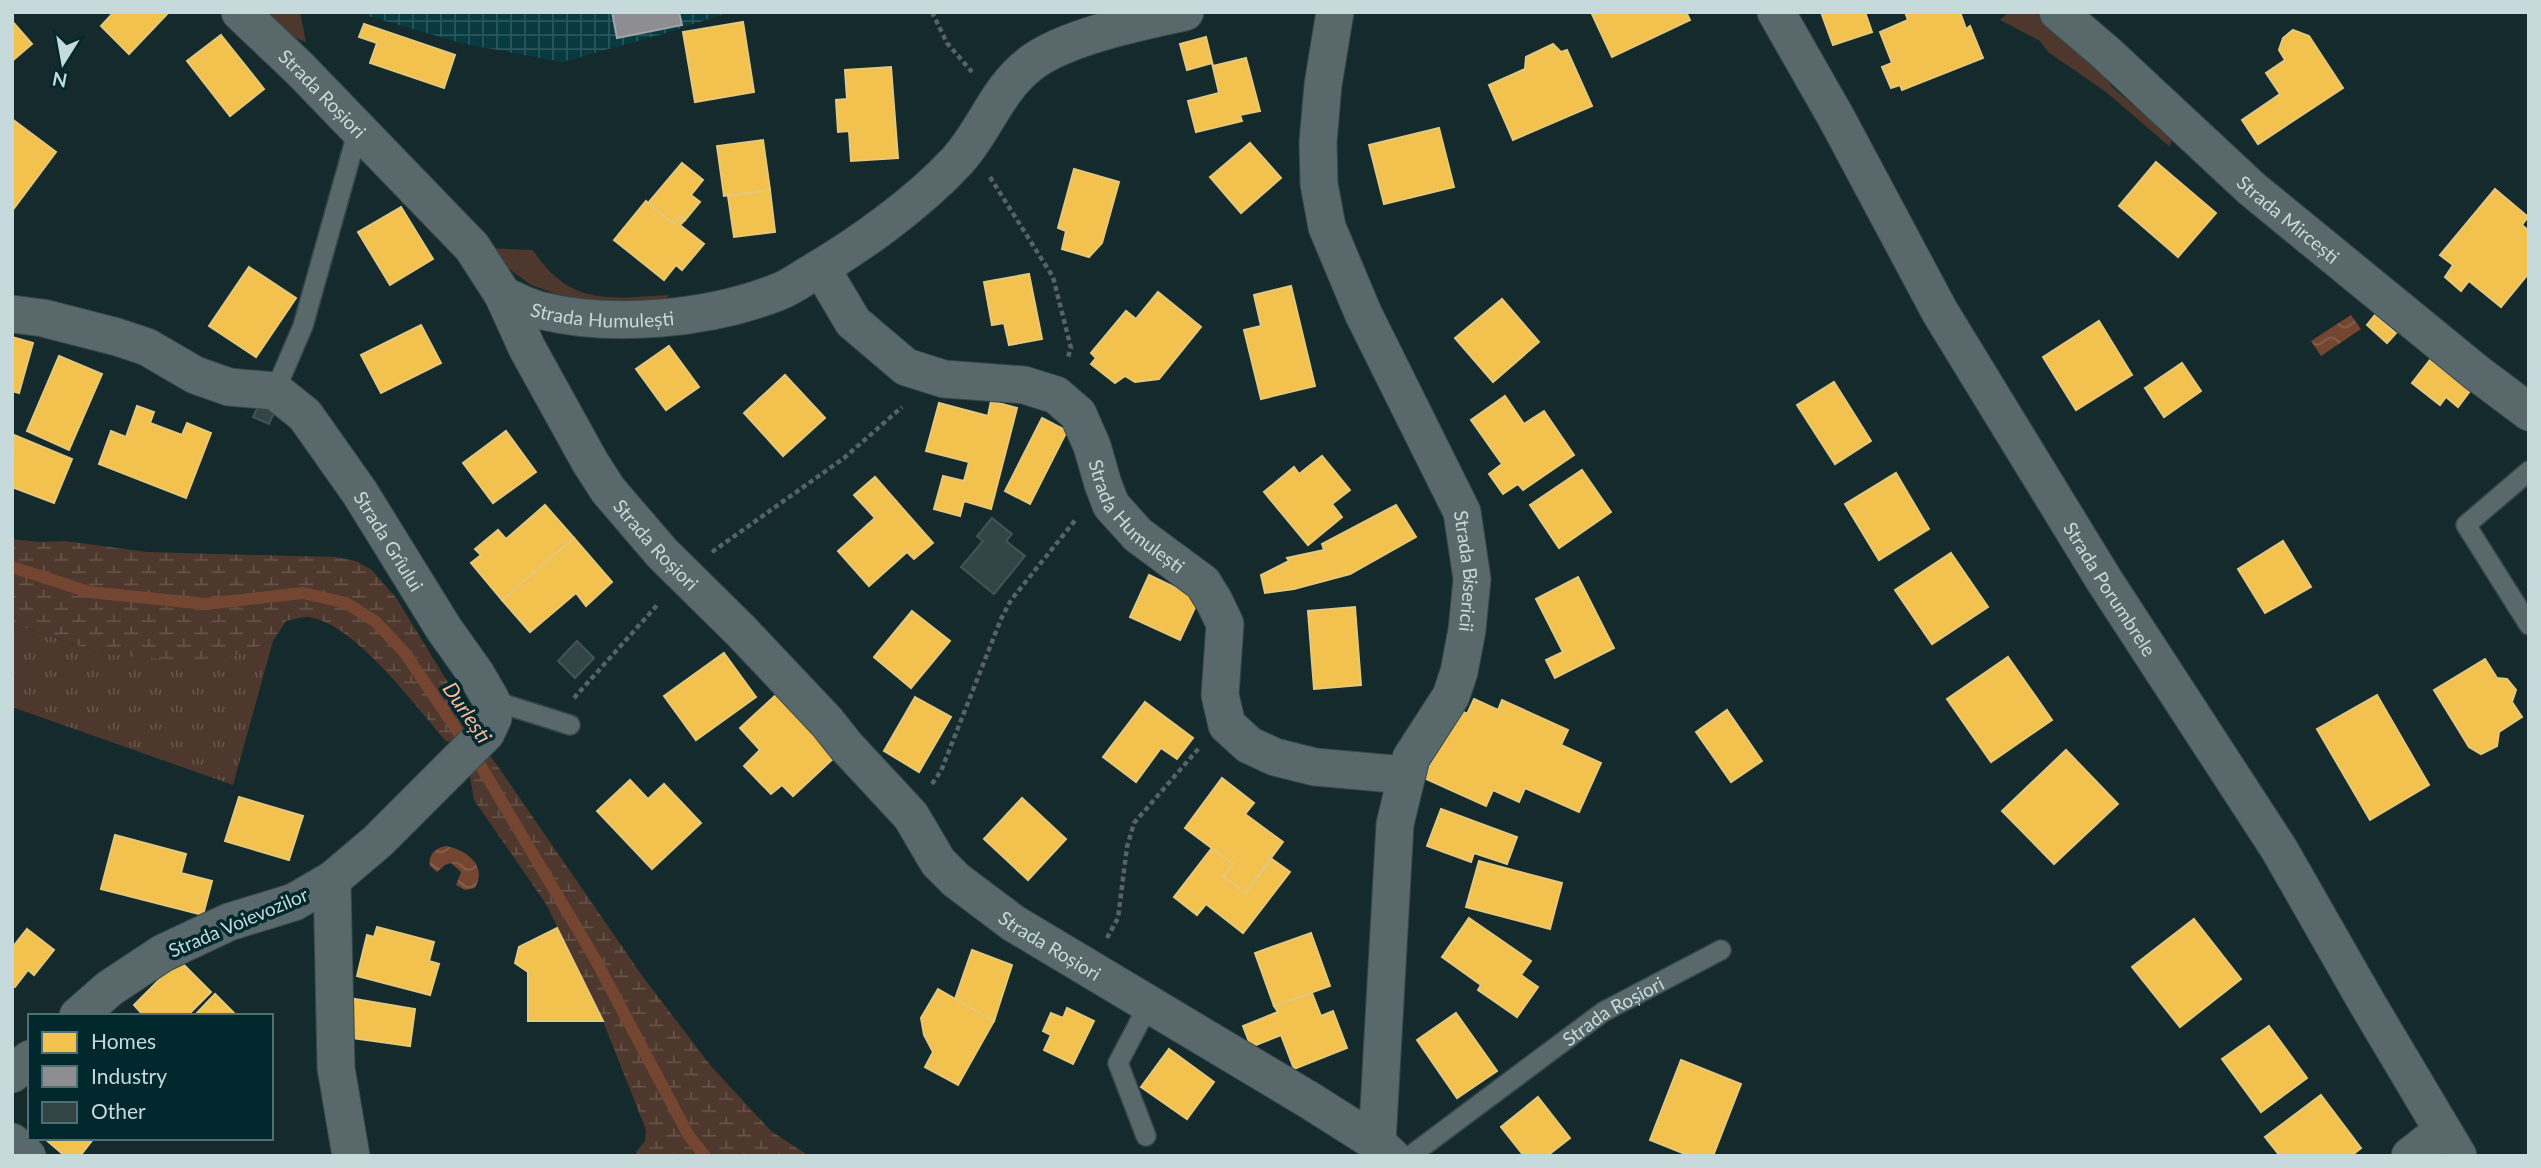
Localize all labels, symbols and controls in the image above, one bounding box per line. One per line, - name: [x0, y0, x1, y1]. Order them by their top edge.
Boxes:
- north arrow: [28, 28, 98, 98]
- street label: Strada Roșiori: [274, 44, 371, 142]
- text: N: [50, 67, 69, 93]
- street label: Strada Mircești: [2233, 170, 2344, 268]
- street label: Strada Humulești: [528, 297, 675, 331]
- street label: Strada Humulești: [1085, 457, 1189, 577]
- street label: Strada Grîului: [350, 486, 429, 595]
- street label: Strada Roșiori: [609, 494, 704, 594]
- street label: Strada Bisericii: [1450, 509, 1483, 633]
- street label: Strada Porumbrele: [2060, 517, 2162, 660]
- water label: Durlești: [439, 677, 497, 747]
- street label: Strada Voievozilor: [165, 882, 311, 962]
- street label: Strada Roșiori: [995, 905, 1105, 985]
- street label: Strada Roșiori: [1557, 971, 1667, 1050]
- legend: [28, 1014, 273, 1140]
- text: Homes: [91, 1028, 156, 1053]
- text: Industry: [91, 1063, 167, 1088]
- text: Other: [91, 1098, 146, 1123]

